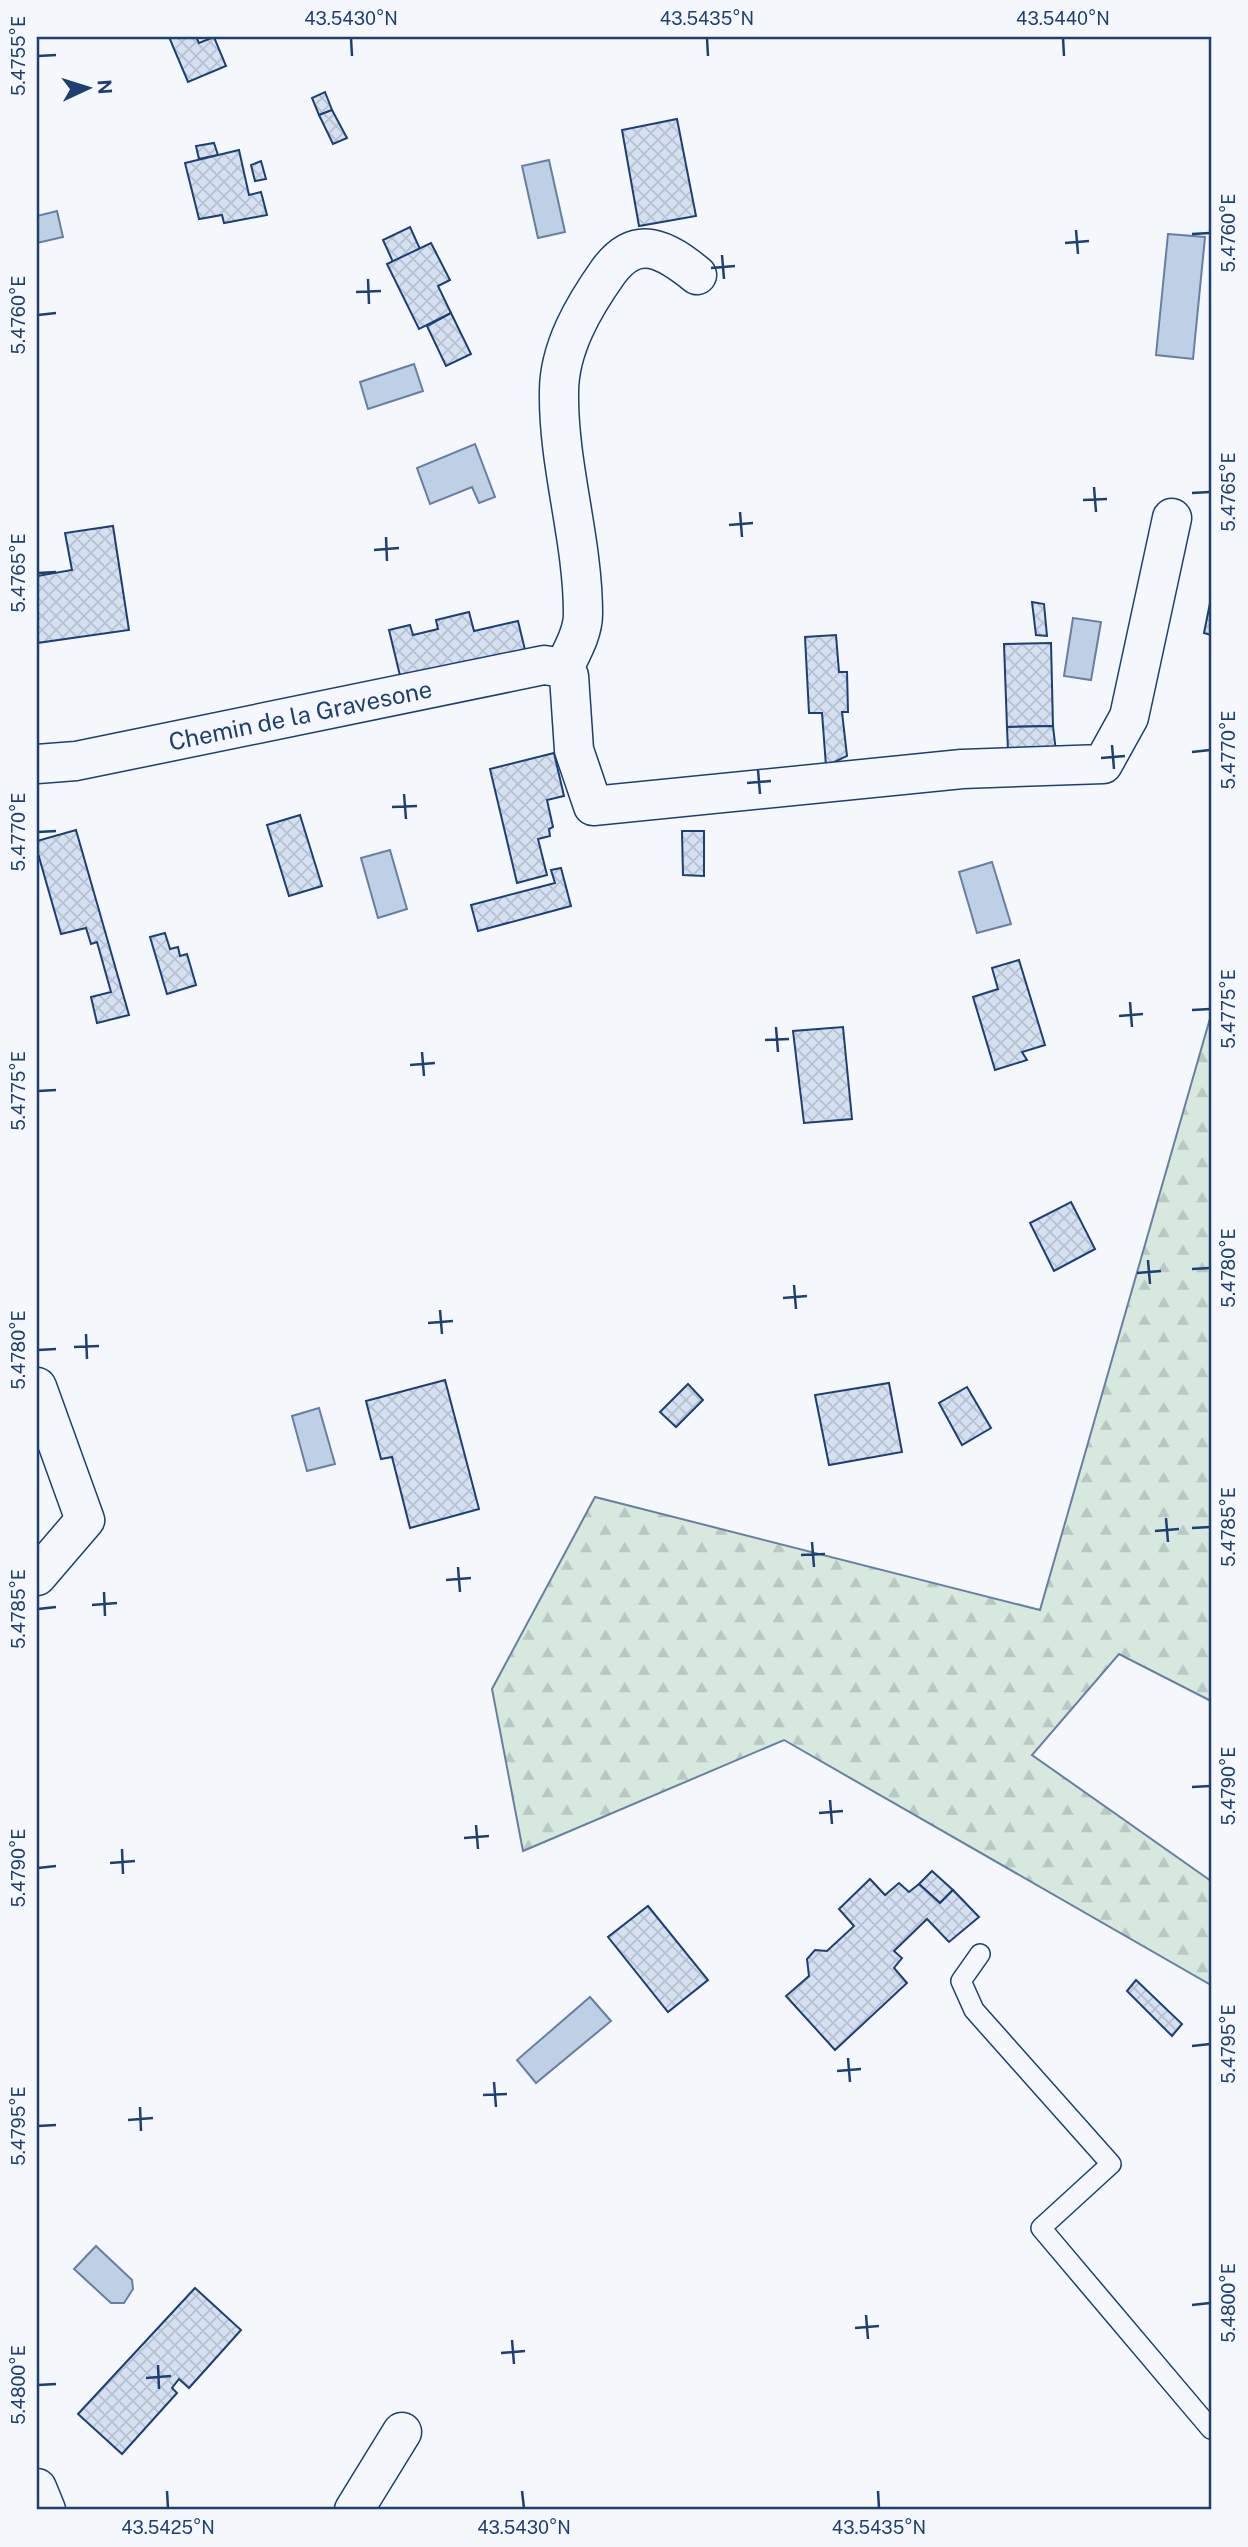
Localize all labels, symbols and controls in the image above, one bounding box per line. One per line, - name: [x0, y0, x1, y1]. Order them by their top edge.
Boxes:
- text: 43.5430°N: [304, 8, 398, 29]
- text: 43.5435°N: [660, 8, 754, 29]
- text: 43.5440°N: [1016, 8, 1110, 29]
- text: 5.4755°E: [8, 16, 29, 96]
- north arrow: [52, 52, 122, 122]
- text: N: [93, 79, 116, 95]
- text: 5.4760°E: [1218, 194, 1239, 272]
- text: 5.4760°E: [8, 276, 29, 354]
- text: 5.4765°E: [1218, 452, 1239, 532]
- text: 5.4765°E: [8, 533, 29, 613]
- street label: Chemin de la Gravesone: [166, 674, 434, 756]
- text: 5.4770°E: [1218, 711, 1239, 789]
- text: 5.4770°E: [8, 793, 29, 871]
- text: 5.4775°E: [1218, 969, 1239, 1049]
- text: 5.4775°E: [8, 1051, 29, 1131]
- text: 5.4780°E: [1218, 1228, 1239, 1308]
- text: 5.4780°E: [8, 1310, 29, 1390]
- text: 5.4785°E: [1218, 1487, 1239, 1567]
- text: 5.4785°E: [8, 1569, 29, 1649]
- text: 5.4790°E: [1218, 1747, 1239, 1825]
- text: 5.4790°E: [8, 1829, 29, 1907]
- text: 5.4795°E: [1218, 2004, 1239, 2084]
- text: 5.4795°E: [8, 2086, 29, 2166]
- text: 5.4800°E: [1218, 2263, 1239, 2343]
- text: 5.4800°E: [8, 2345, 29, 2425]
- text: 43.5425°N: [121, 2517, 215, 2538]
- text: 43.5430°N: [477, 2517, 571, 2538]
- text: 43.5435°N: [832, 2517, 926, 2538]

